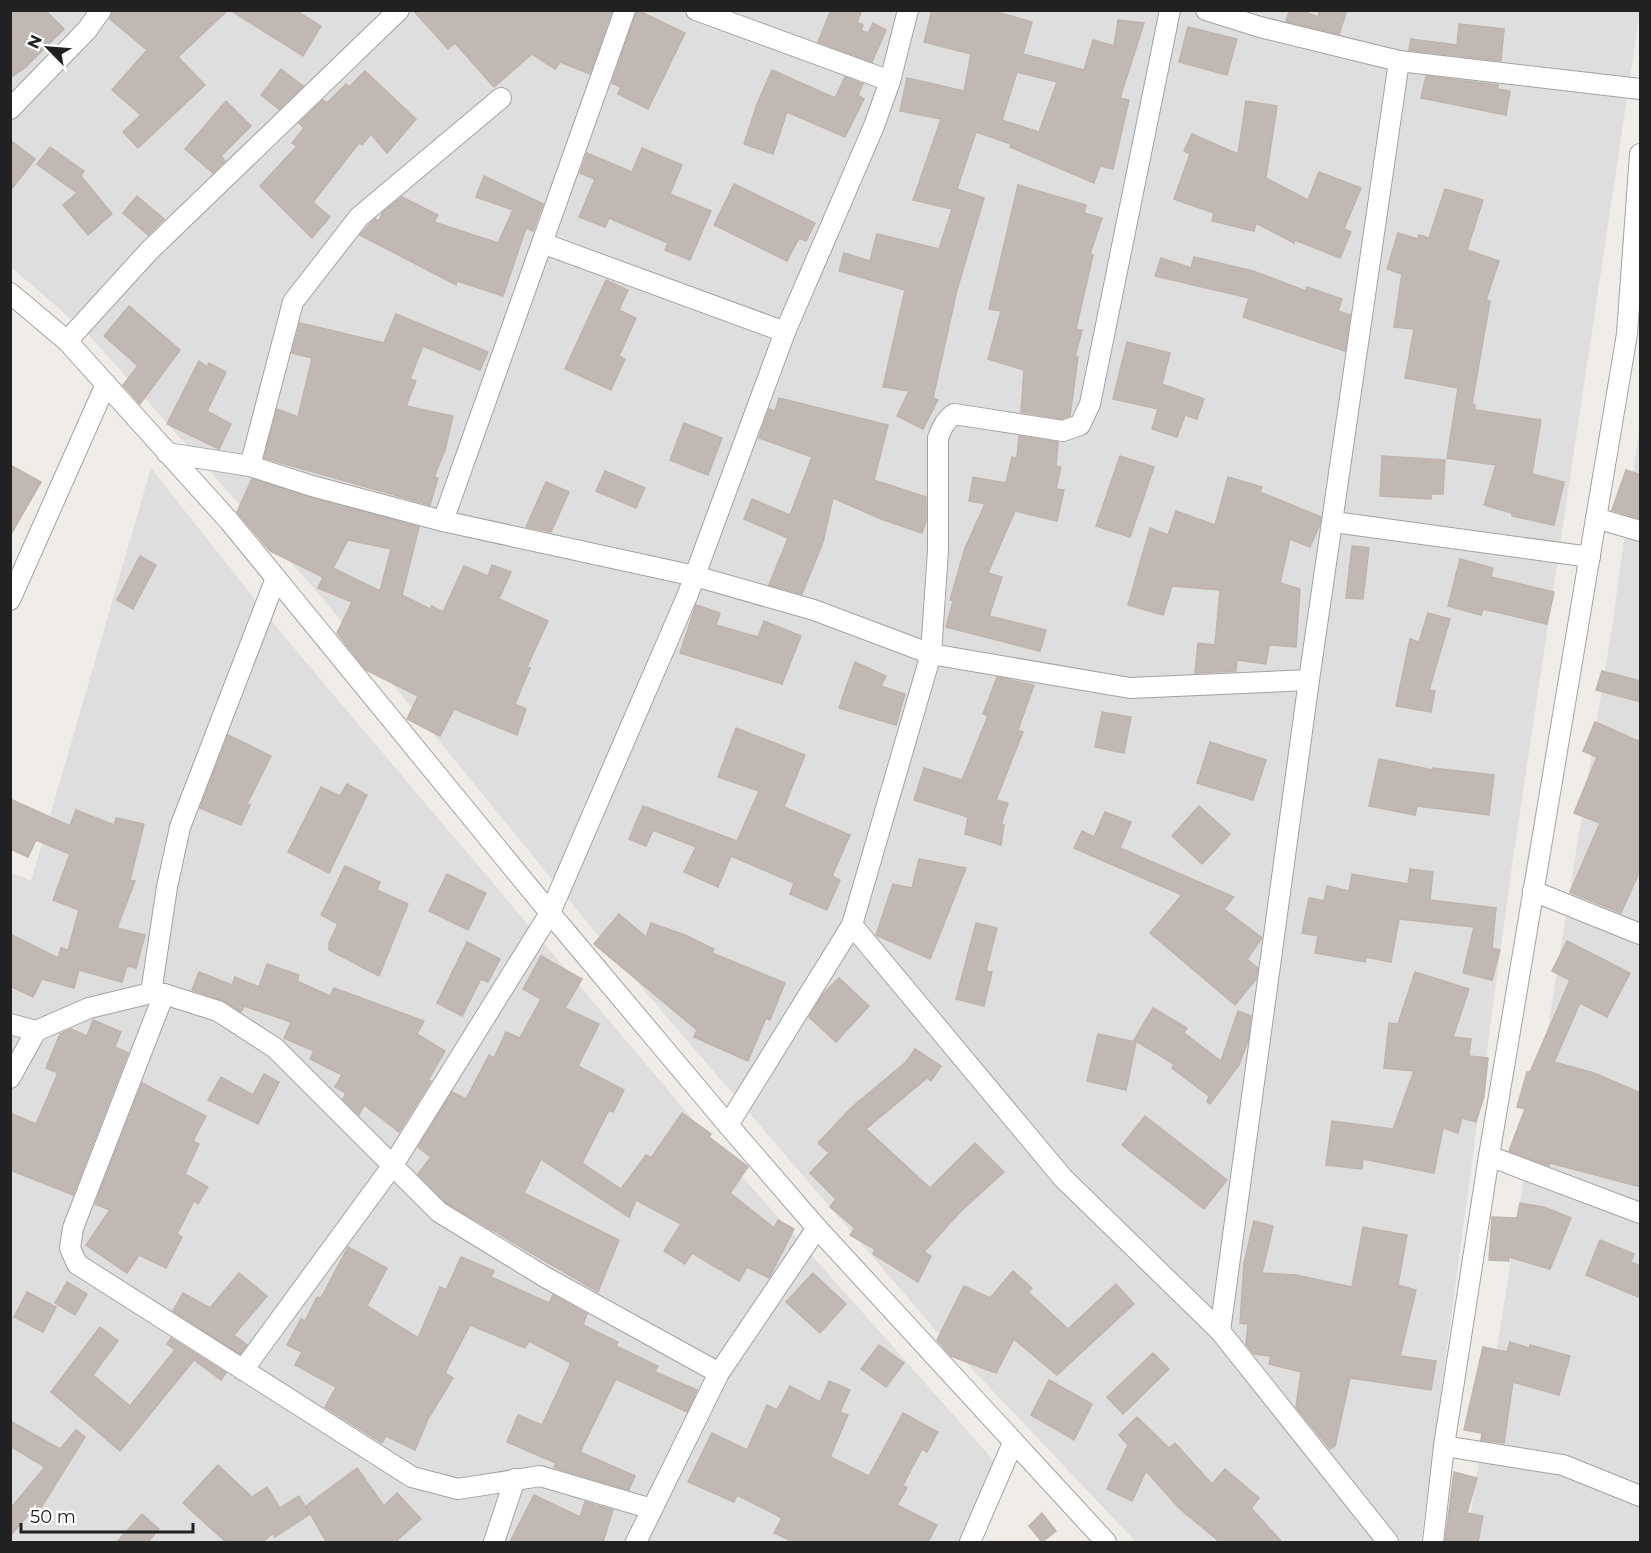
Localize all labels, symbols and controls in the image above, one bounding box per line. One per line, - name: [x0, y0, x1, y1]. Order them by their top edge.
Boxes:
- north arrow: [18, 18, 78, 78]
- text: N: [24, 32, 46, 52]
- scale bar: [21, 1496, 194, 1534]
- text: 50 m: [30, 1506, 76, 1528]

